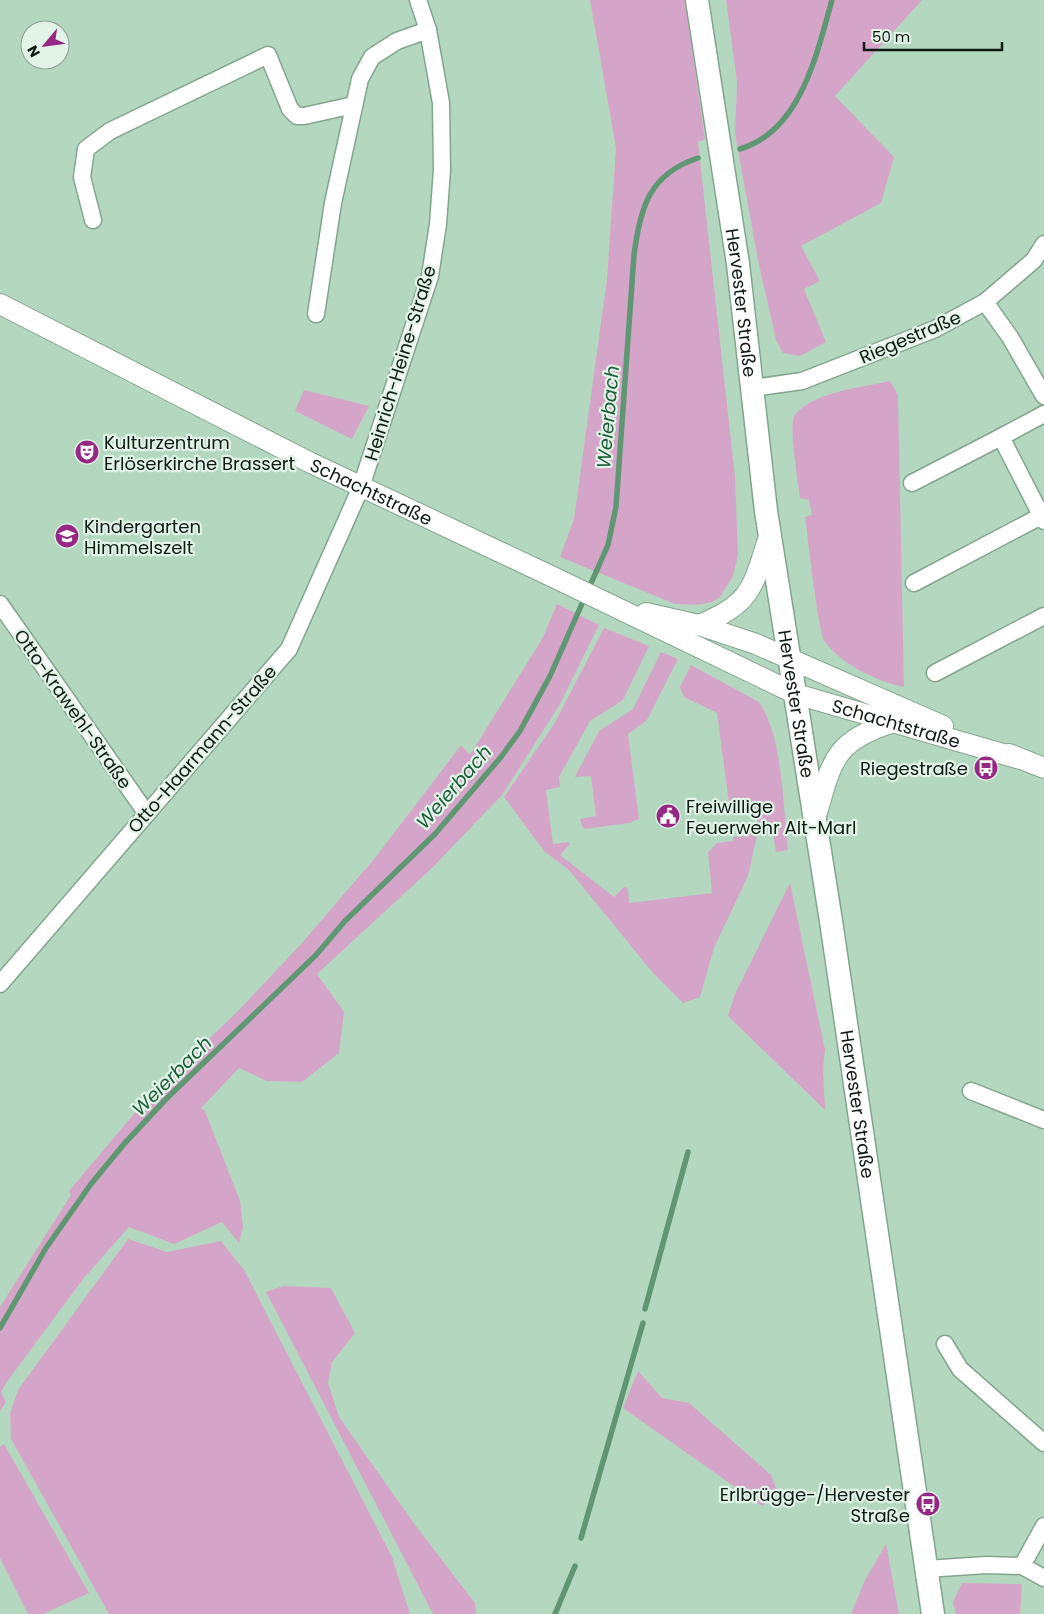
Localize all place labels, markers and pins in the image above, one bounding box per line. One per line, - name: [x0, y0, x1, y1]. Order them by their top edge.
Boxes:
- place label: Kulturzentrum Erlöserkirche Brassert: [104, 430, 295, 476]
- theatre icon: Kulturzentrum Erlöserkirche Brassert: [74, 439, 100, 465]
- place label: Kindergarten Himmelszelt: [84, 514, 201, 560]
- school or university icon: Kindergarten Himmelszelt: [54, 523, 80, 549]
- bus stop icon: Riegestraße: [973, 755, 999, 781]
- place label: Riegestraße: [860, 756, 968, 781]
- place label: Freiwillige Feuerwehr Alt-Marl: [686, 794, 856, 840]
- public building icon: Freiwillige Feuerwehr Alt-Marl: [655, 803, 681, 829]
- place label: Erlbrügge-/Hervester Straße: [720, 1482, 910, 1528]
- bus stop icon: Erlbrügge-/Hervester Straße: [915, 1491, 941, 1517]

